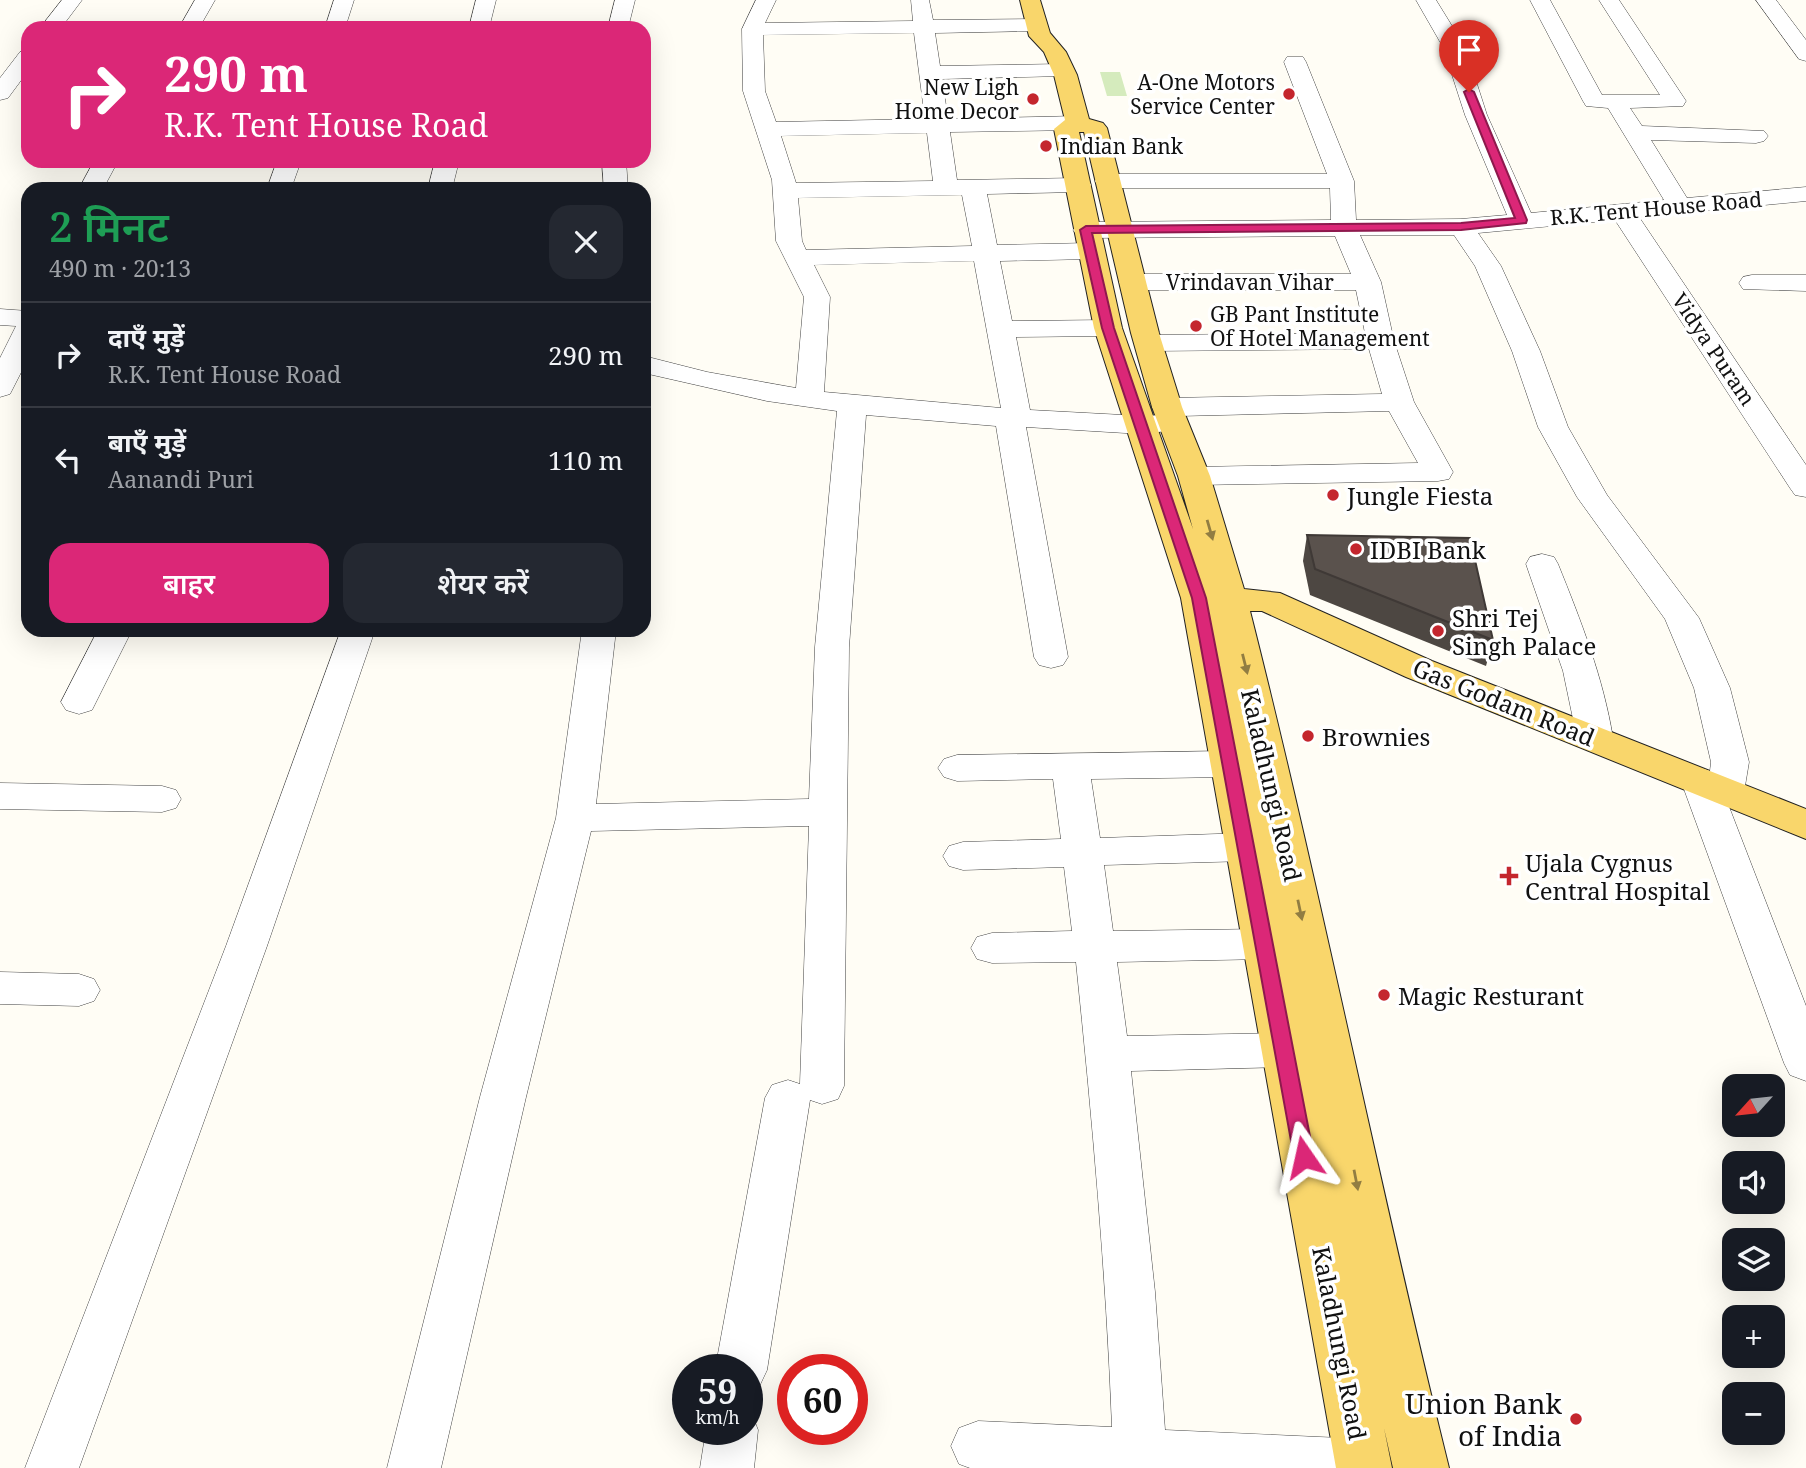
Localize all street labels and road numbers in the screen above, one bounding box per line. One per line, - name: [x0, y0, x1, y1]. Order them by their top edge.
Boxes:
- street label: R.K. Tent House Road: [1549, 185, 1763, 231]
- street label: Vrindavan Vihar: [1166, 268, 1334, 296]
- street label: Vidya Puram: [1666, 287, 1762, 411]
- street label: Gas Godam Road: [1408, 650, 1600, 754]
- street label: Kaladhungi Road: [1234, 685, 1310, 885]
- street label: Kaladhungi Road: [1305, 1243, 1375, 1443]

